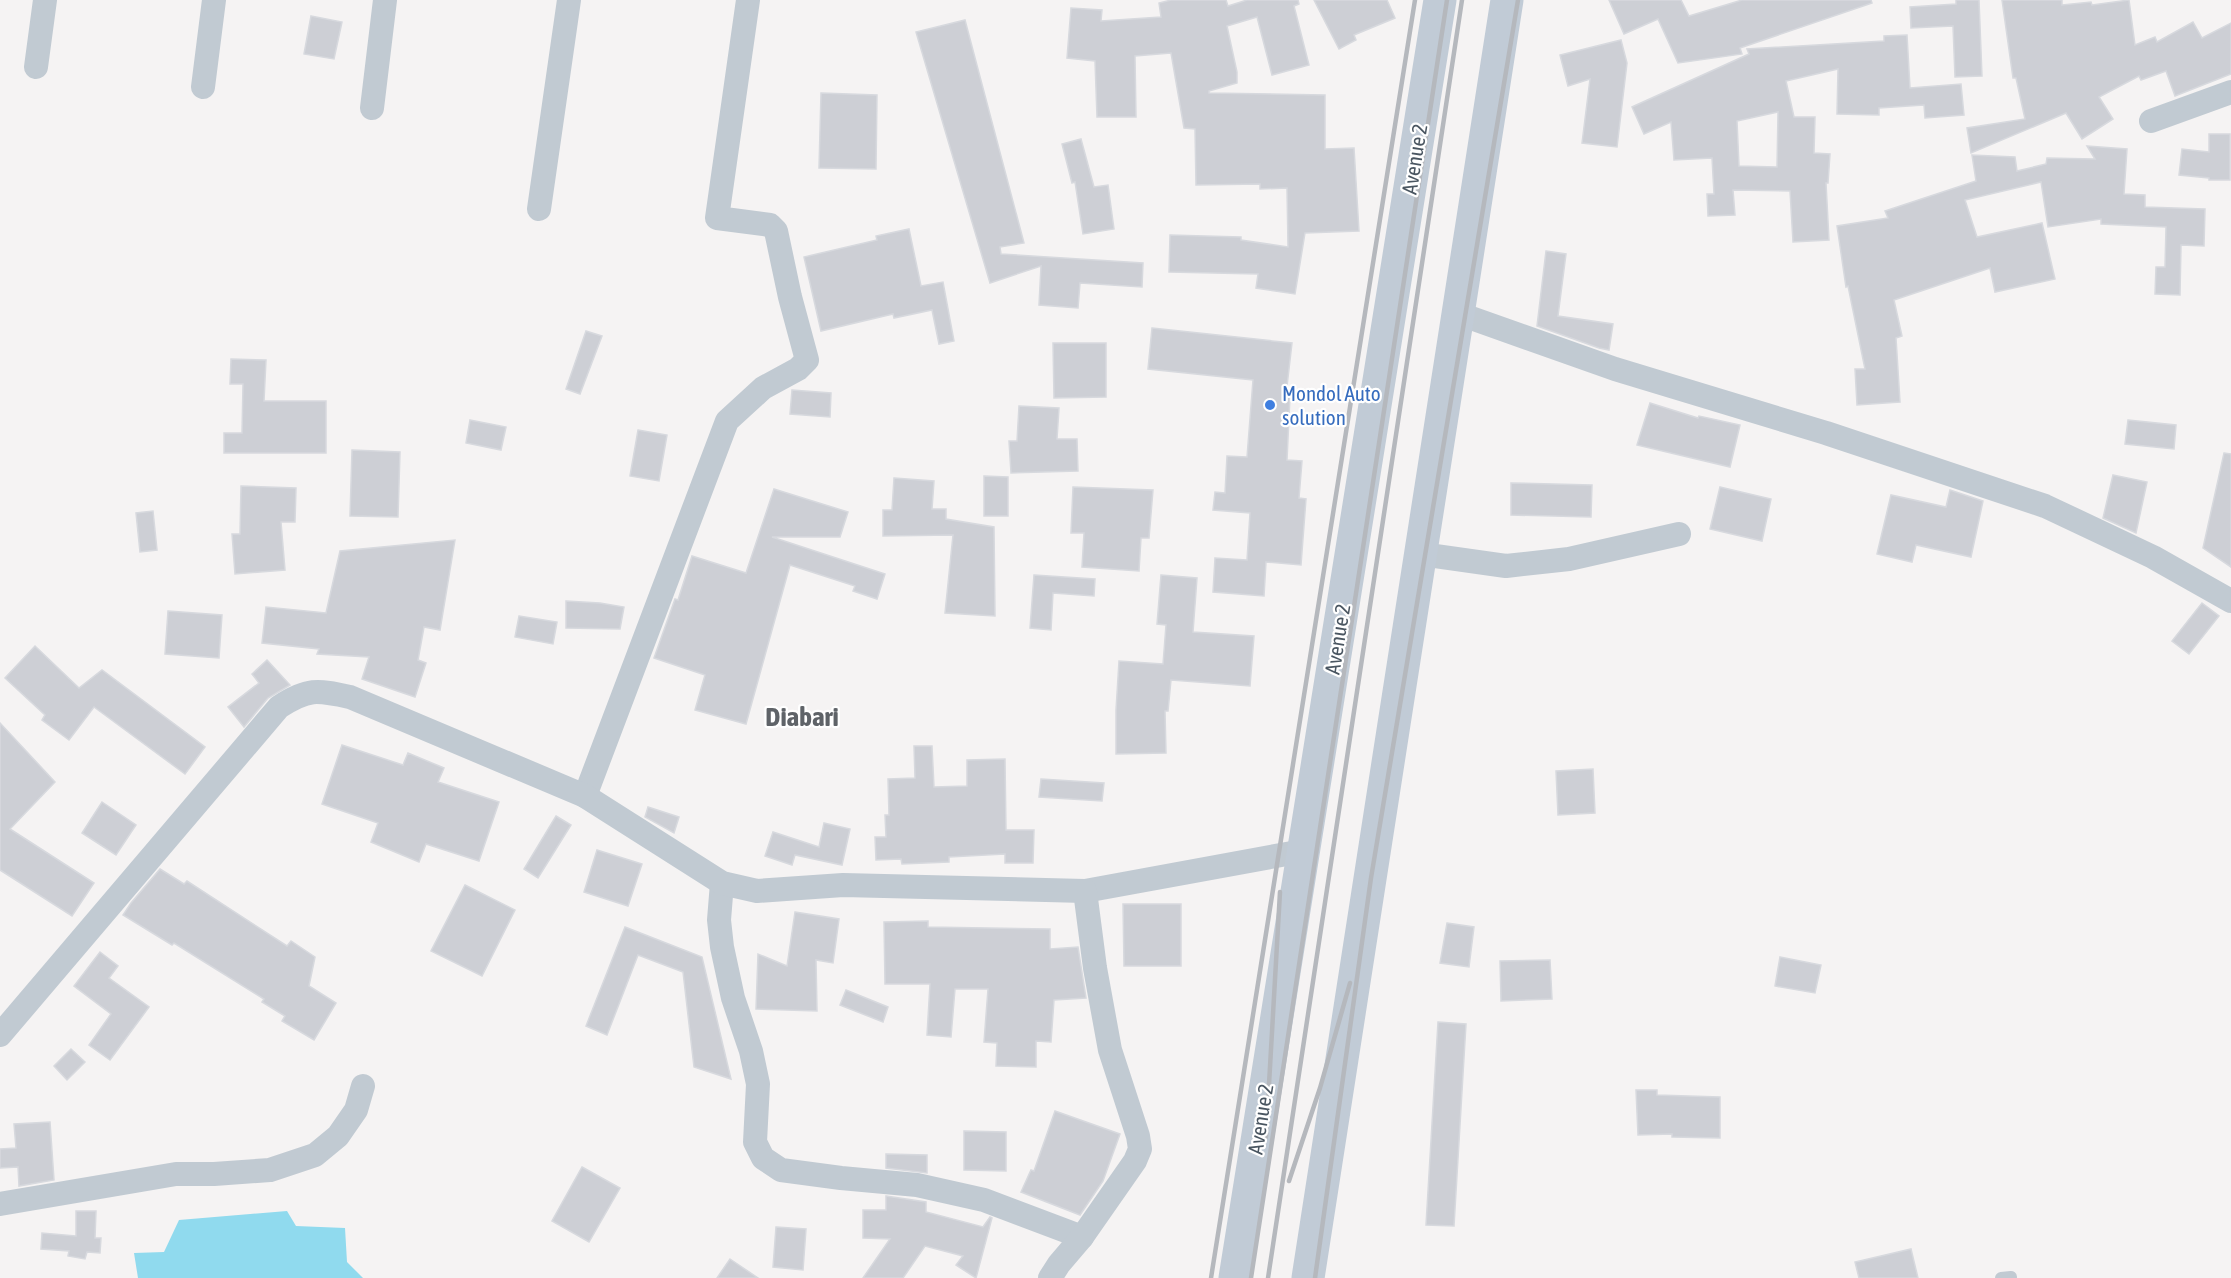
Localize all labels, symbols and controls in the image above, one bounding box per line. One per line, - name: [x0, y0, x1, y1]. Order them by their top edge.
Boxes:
- street label: Avenue 2: [1397, 122, 1431, 196]
- place label: Mondol Auto solution: [1282, 381, 1381, 429]
- marker: Mondol Auto solution: [1263, 398, 1277, 412]
- street label: Avenue 2: [1320, 602, 1354, 676]
- district label: Diabari: [765, 701, 839, 732]
- street label: Avenue 2: [1243, 1082, 1277, 1156]

